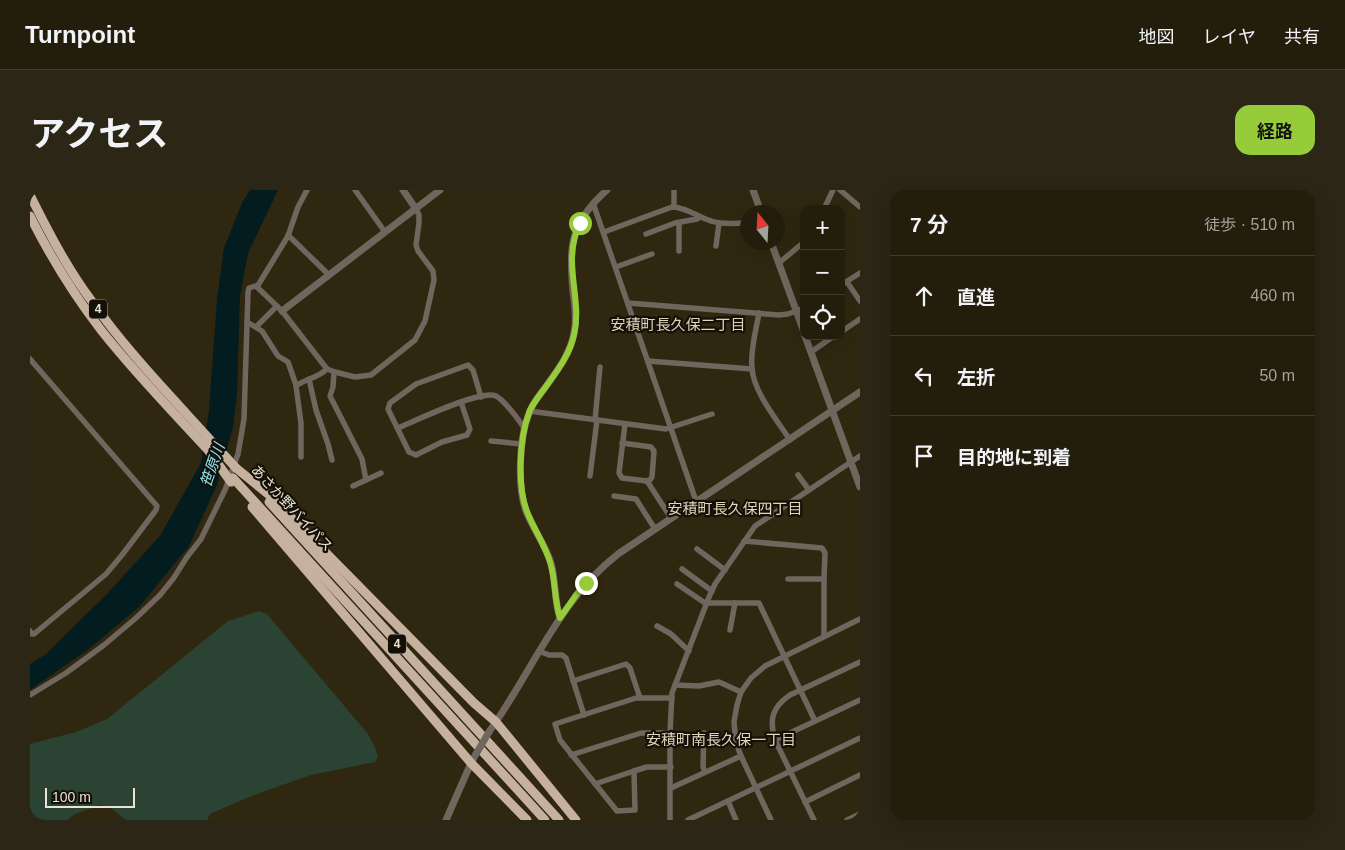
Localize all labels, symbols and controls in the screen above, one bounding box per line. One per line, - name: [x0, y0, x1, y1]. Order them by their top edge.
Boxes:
- text: Turnpoint: [25, 21, 135, 48]
- text: 地図: [1139, 27, 1175, 47]
- text: レイヤ: [1203, 27, 1256, 47]
- text: 共有: [1284, 27, 1320, 47]
- button: 経路: [1235, 105, 1315, 155]
- text: アクセス: [30, 114, 168, 153]
- north arrow: [740, 205, 785, 250]
- map controls: [800, 205, 845, 340]
- button: +: [800, 205, 845, 250]
- route start: [569, 212, 592, 235]
- text: 7 分: [910, 213, 949, 236]
- text: 徒歩 · 510 m: [1204, 216, 1295, 233]
- button: −: [800, 250, 845, 295]
- icon: ahead: [910, 282, 938, 310]
- text: 直進: [957, 287, 995, 308]
- text: 460 m: [1251, 287, 1295, 304]
- button: locate: [800, 295, 845, 340]
- road number: 4: [89, 300, 107, 318]
- district label: 安積町長久保二丁目: [610, 316, 746, 333]
- icon: left: [910, 362, 938, 390]
- text: 左折: [957, 367, 995, 388]
- text: 50 m: [1259, 367, 1295, 384]
- water label: 笹原川: [197, 439, 228, 489]
- icon: arrive: [910, 442, 938, 470]
- text: 目的地に到着: [957, 447, 1071, 468]
- street label: あさか野バイパス: [248, 462, 336, 554]
- district label: 安積町長久保四丁目: [667, 500, 803, 517]
- route end: [575, 572, 598, 595]
- road number: 4: [388, 634, 406, 654]
- district label: 安積町南長久保一丁目: [646, 731, 796, 748]
- scale bar: [45, 785, 135, 808]
- text: 100 m: [52, 789, 91, 805]

